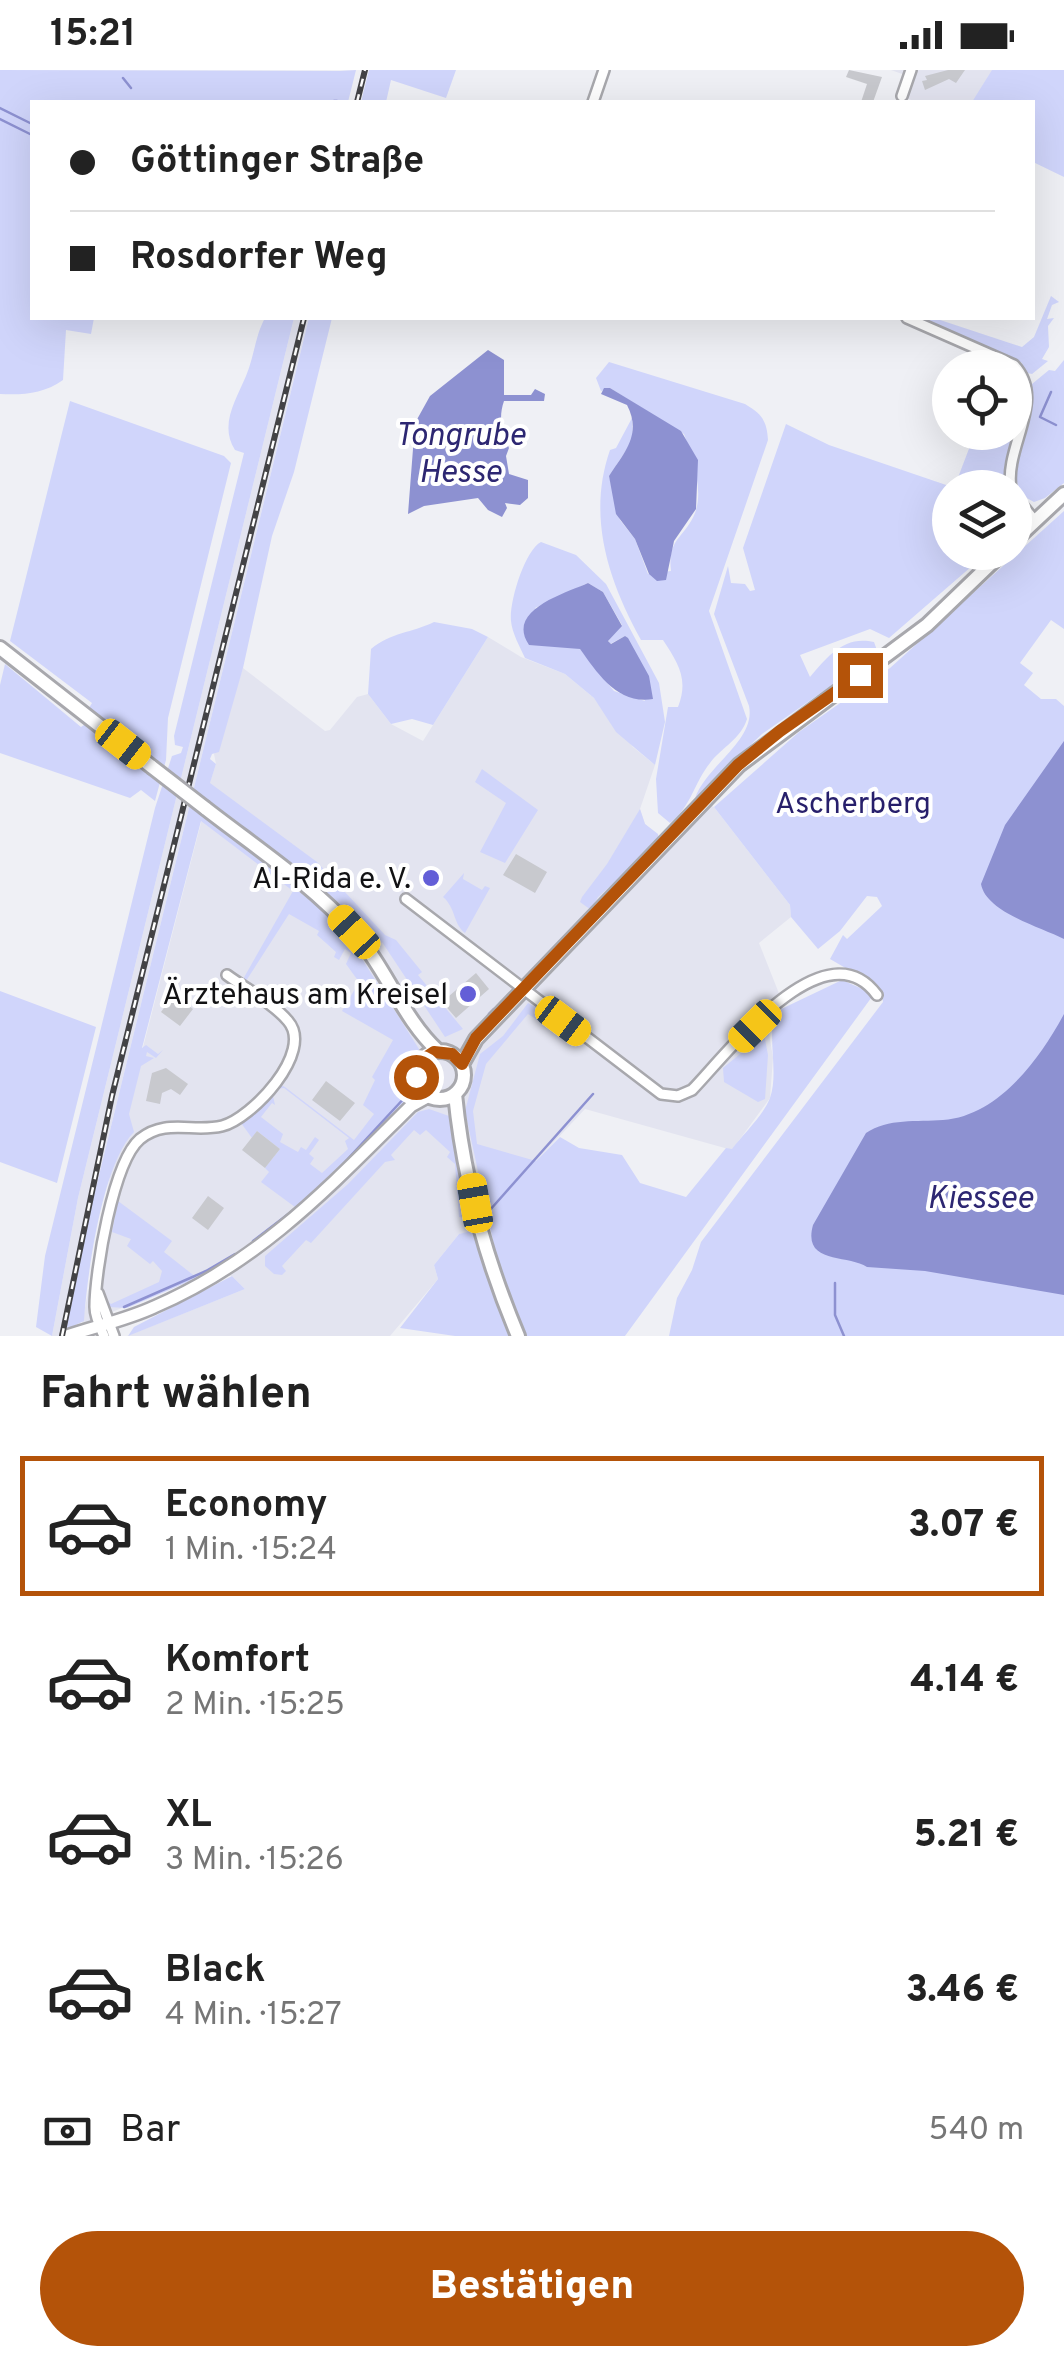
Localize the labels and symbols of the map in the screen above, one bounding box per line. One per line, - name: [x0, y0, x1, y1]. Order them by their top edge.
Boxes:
- water label: Tongrube Hesse: [395, 417, 526, 494]
- route end: [838, 653, 883, 698]
- car: [90, 714, 156, 774]
- park label: Ascherberg: [775, 787, 931, 824]
- place label: Al-Rida e. V.: [252, 862, 411, 899]
- marker: Al-Rida e. V.: [420, 867, 442, 889]
- car: [323, 900, 385, 964]
- place label: Ärztehaus am Kreisel: [162, 976, 448, 1015]
- marker: Ärztehaus am Kreisel: [457, 983, 479, 1005]
- car: [530, 991, 596, 1051]
- car: [723, 994, 787, 1058]
- route start: [394, 1055, 439, 1100]
- car: [455, 1171, 495, 1235]
- water label: Kiessee: [927, 1180, 1034, 1220]

